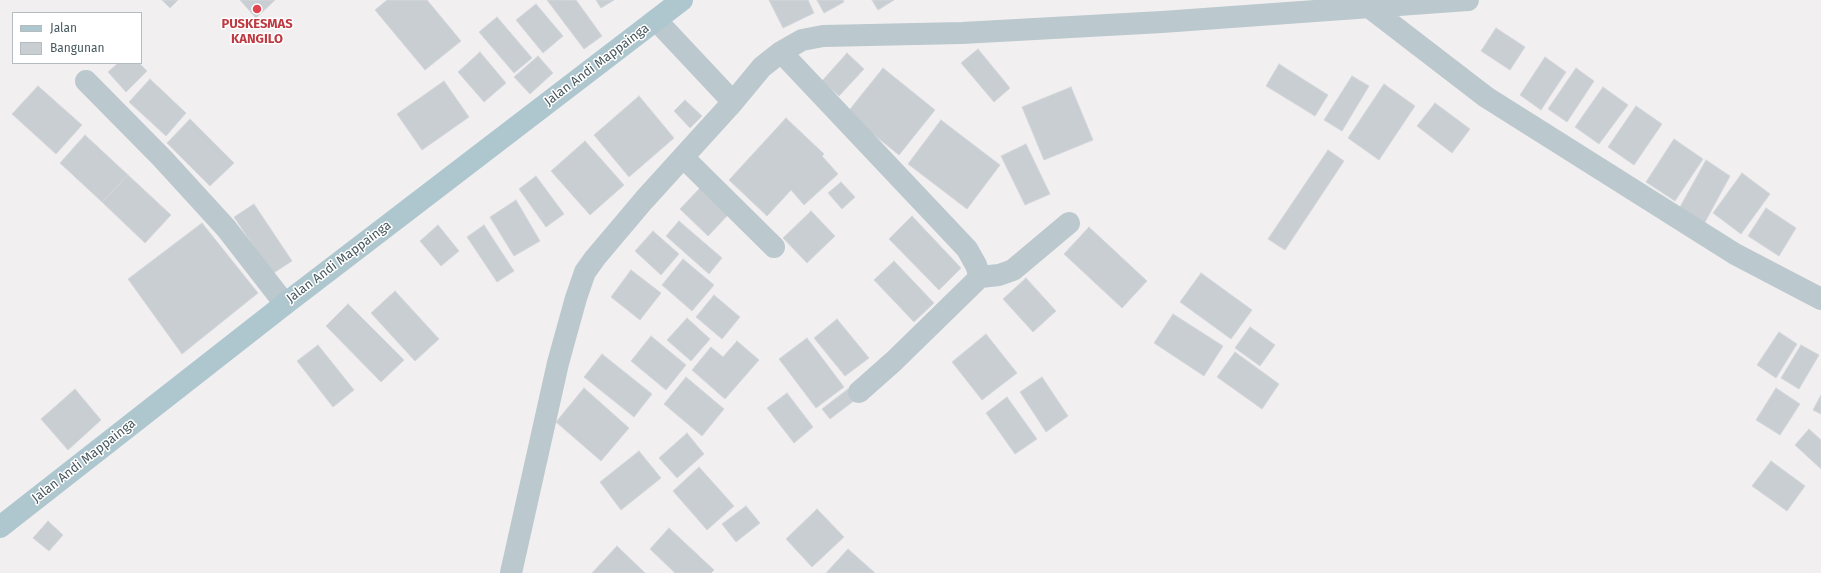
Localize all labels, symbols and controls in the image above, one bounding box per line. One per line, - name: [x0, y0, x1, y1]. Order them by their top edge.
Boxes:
- marker: PUSKESMAS KANGILO: [251, 3, 263, 15]
- legend: [12, 12, 142, 64]
- place label: PUSKESMAS KANGILO: [221, 16, 293, 47]
- text: Jalan: [50, 21, 77, 35]
- street label: Jalan Andi Mappainga: [542, 21, 652, 109]
- text: Bangunan: [50, 41, 105, 55]
- street label: Jalan Andi Mappainga: [284, 218, 394, 306]
- street label: Jalan Andi Mappainga: [29, 416, 139, 506]

